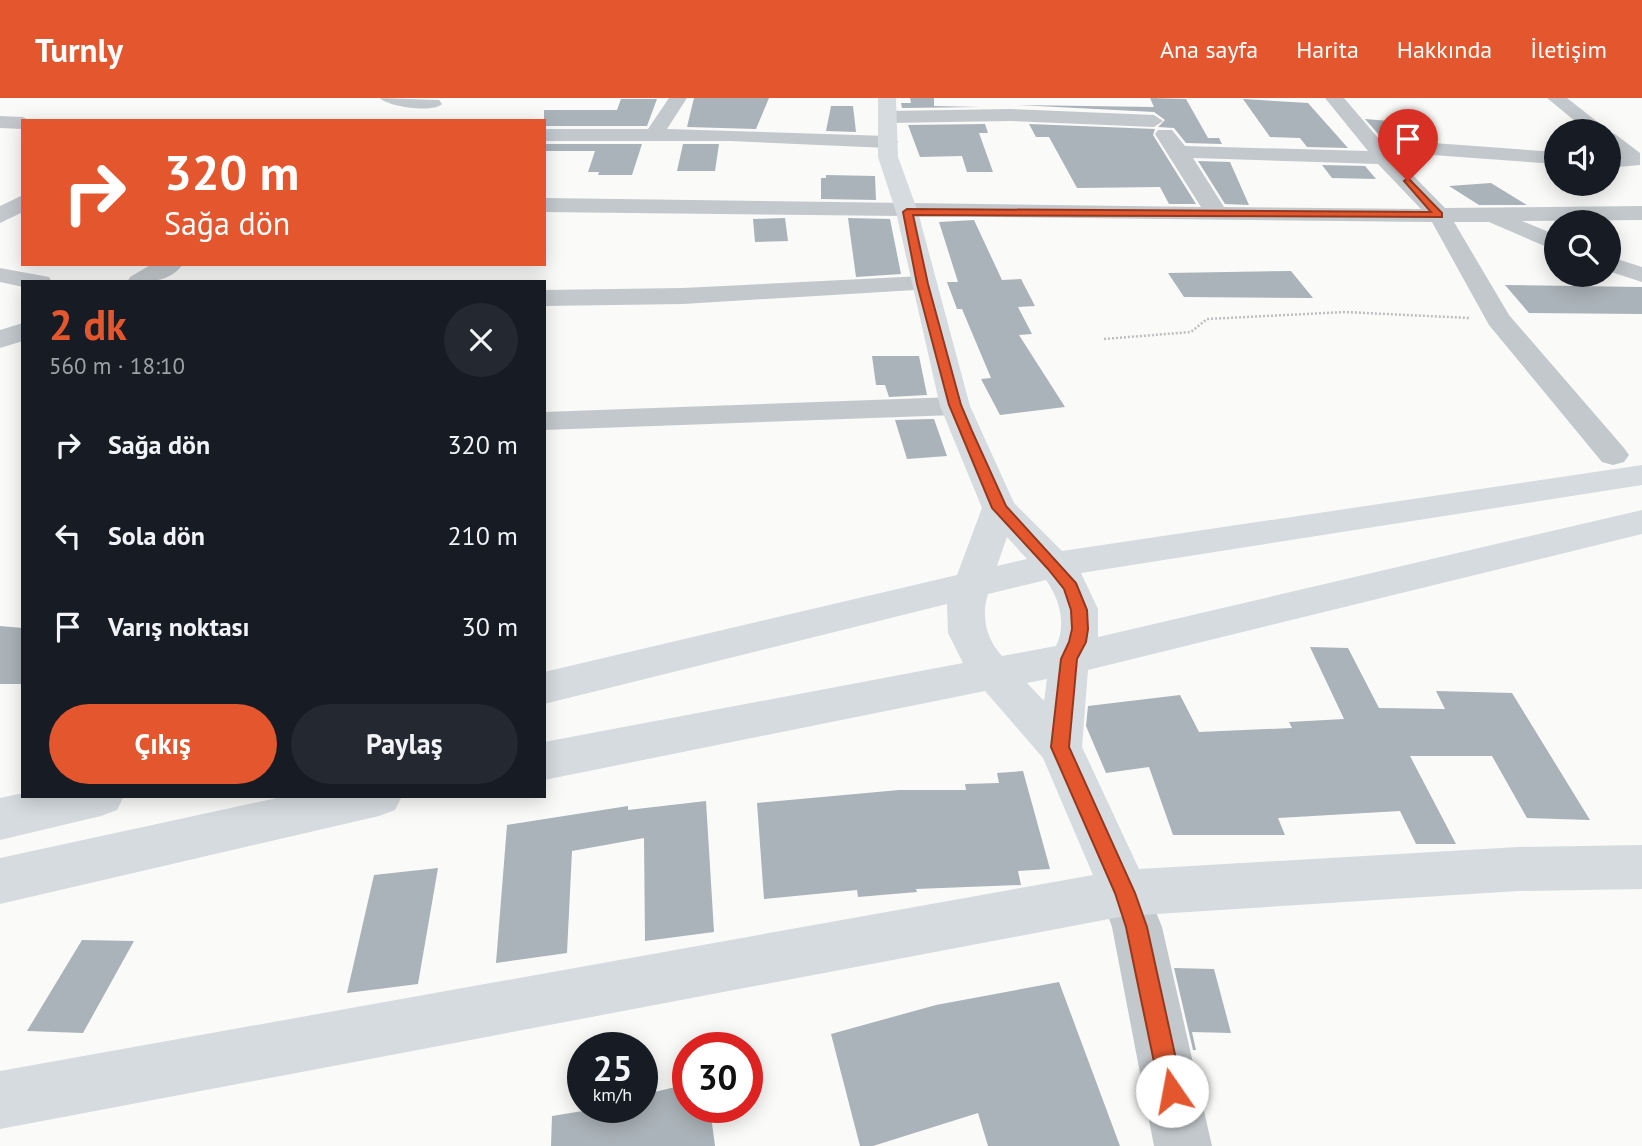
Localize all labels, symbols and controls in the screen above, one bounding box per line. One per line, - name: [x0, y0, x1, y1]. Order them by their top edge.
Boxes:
- text: Turnly: [35, 28, 123, 71]
- text: Ana sayfa: [1160, 34, 1258, 65]
- text: Harita: [1296, 34, 1359, 65]
- text: Hakkında: [1397, 34, 1492, 65]
- text: İletişim: [1530, 34, 1607, 65]
- pin: [1378, 109, 1438, 181]
- map controls: [1544, 119, 1621, 287]
- button: sound: [1544, 119, 1621, 196]
- icon: arrive: [1389, 120, 1427, 158]
- text: 320 m: [164, 140, 299, 204]
- icon: right: [49, 147, 140, 238]
- text: Sağa dön: [164, 202, 290, 244]
- button: search: [1544, 210, 1621, 287]
- text: 2 dk: [49, 297, 127, 352]
- button: close: [444, 303, 518, 377]
- text: 560 m · 18:10: [49, 351, 185, 380]
- icon: right: [49, 426, 87, 464]
- text: Sağa dön: [108, 428, 210, 461]
- text: 320 m: [447, 428, 518, 461]
- icon: left: [49, 517, 87, 555]
- text: Sola dön: [108, 519, 205, 552]
- text: 210 m: [447, 519, 518, 552]
- icon: arrive: [49, 608, 87, 646]
- text: Varış noktası: [108, 610, 250, 643]
- text: 30 m: [462, 610, 518, 643]
- button: Çıkış: [49, 704, 277, 784]
- button: Paylaş: [291, 704, 518, 784]
- speed limit sign: 30: [672, 1032, 763, 1123]
- text: 25: [593, 1045, 632, 1091]
- position arrow: [1135, 1054, 1209, 1128]
- text: km/h: [593, 1083, 632, 1106]

